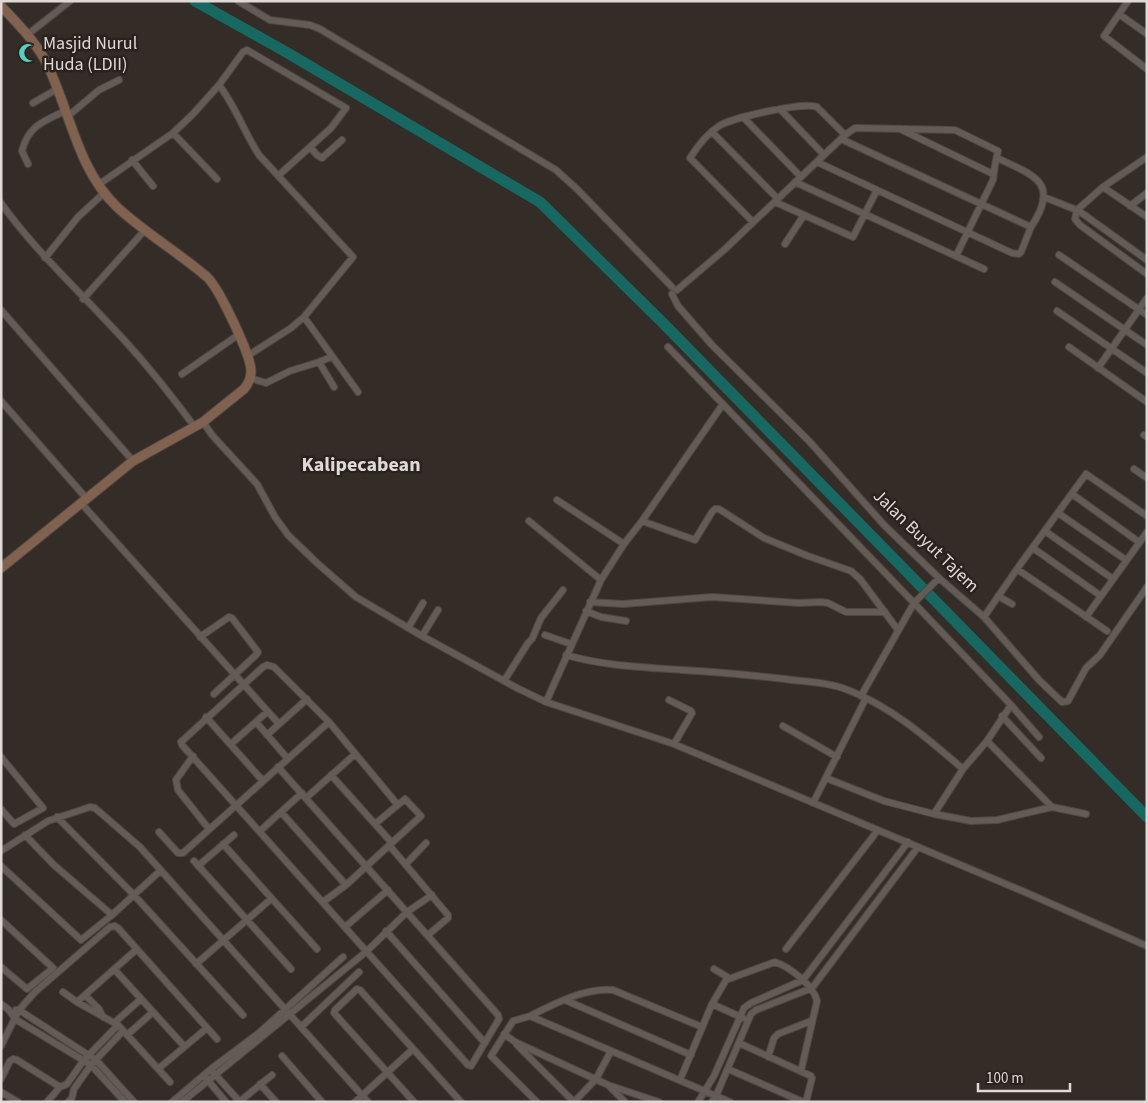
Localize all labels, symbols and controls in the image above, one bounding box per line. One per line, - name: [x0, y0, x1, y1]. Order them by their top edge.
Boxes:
- place label: Masjid Nurul Huda (LDII): [43, 31, 137, 77]
- mosque icon: Masjid Nurul Huda (LDII): [17, 42, 39, 64]
- district label: Kalipecabean: [301, 451, 421, 479]
- street label: Jalan Buyut Tajem: [867, 484, 985, 598]
- scale bar: [978, 1060, 1070, 1092]
- text: 100 m: [986, 1068, 1024, 1089]

